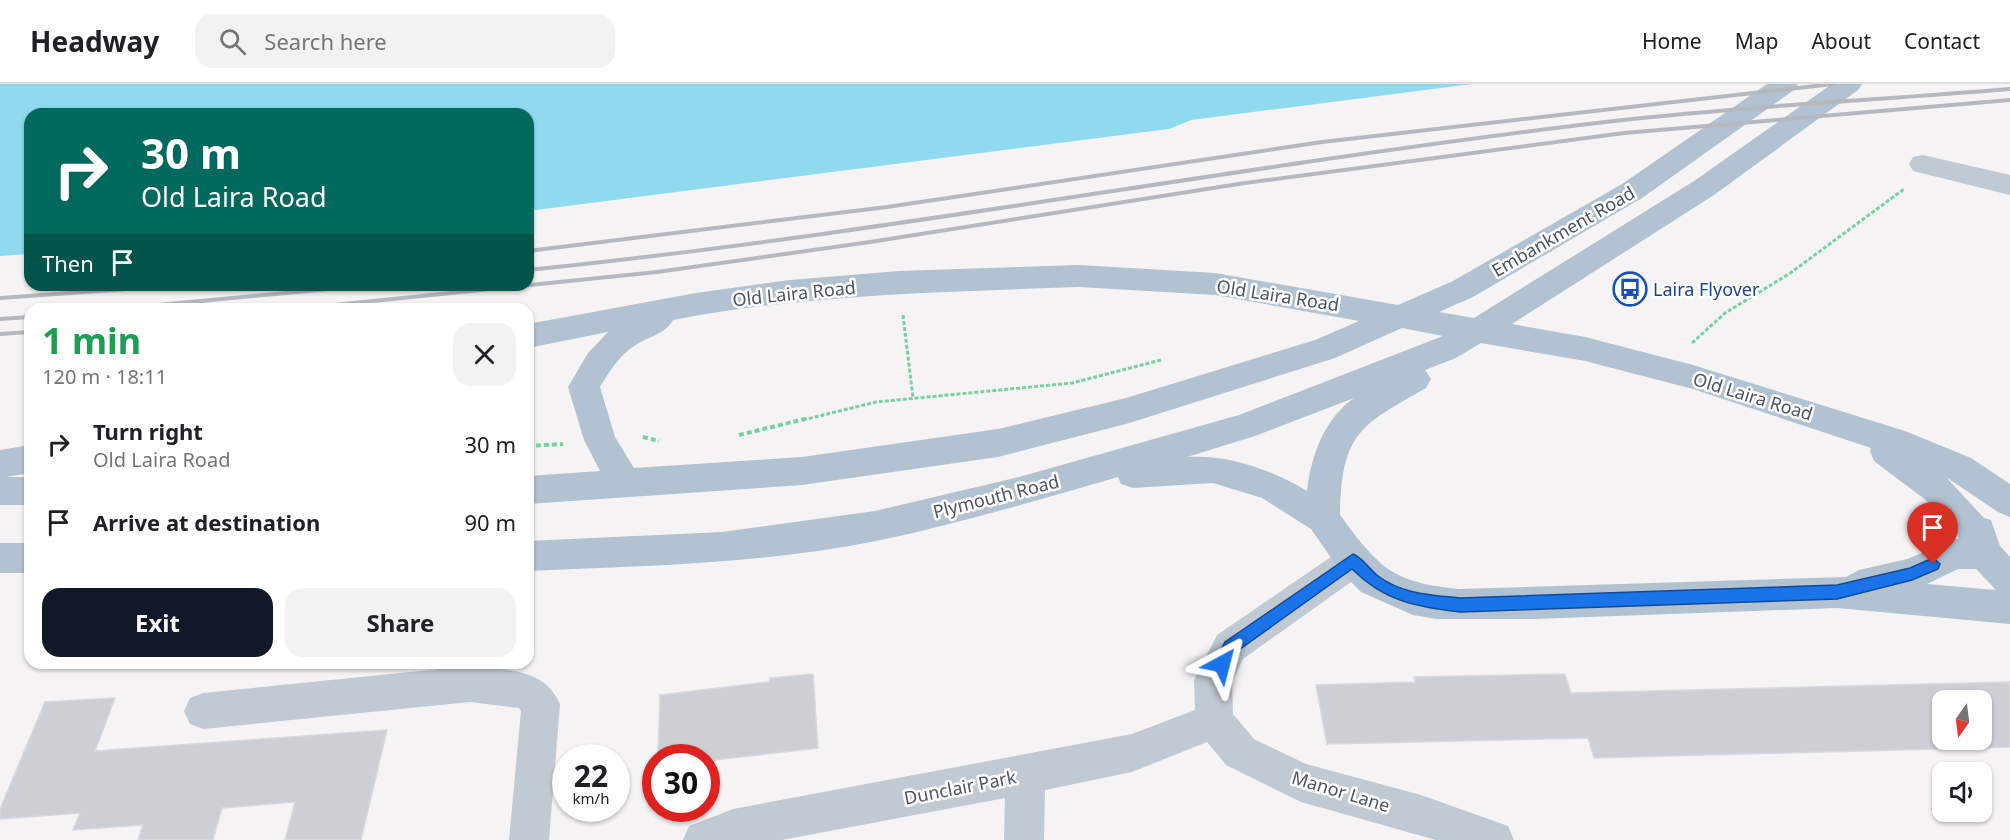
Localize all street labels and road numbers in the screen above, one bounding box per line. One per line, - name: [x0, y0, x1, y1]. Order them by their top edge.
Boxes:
- street label: Embankment Road: [1487, 180, 1639, 282]
- street label: Old Laira Road: [1215, 273, 1341, 317]
- street label: Old Laira Road: [731, 275, 857, 311]
- street label: Old Laira Road: [1690, 366, 1816, 426]
- street label: Plymouth Road: [930, 469, 1062, 523]
- street label: Dunclair Park: [902, 764, 1018, 810]
- street label: Manor Lane: [1289, 765, 1393, 817]

